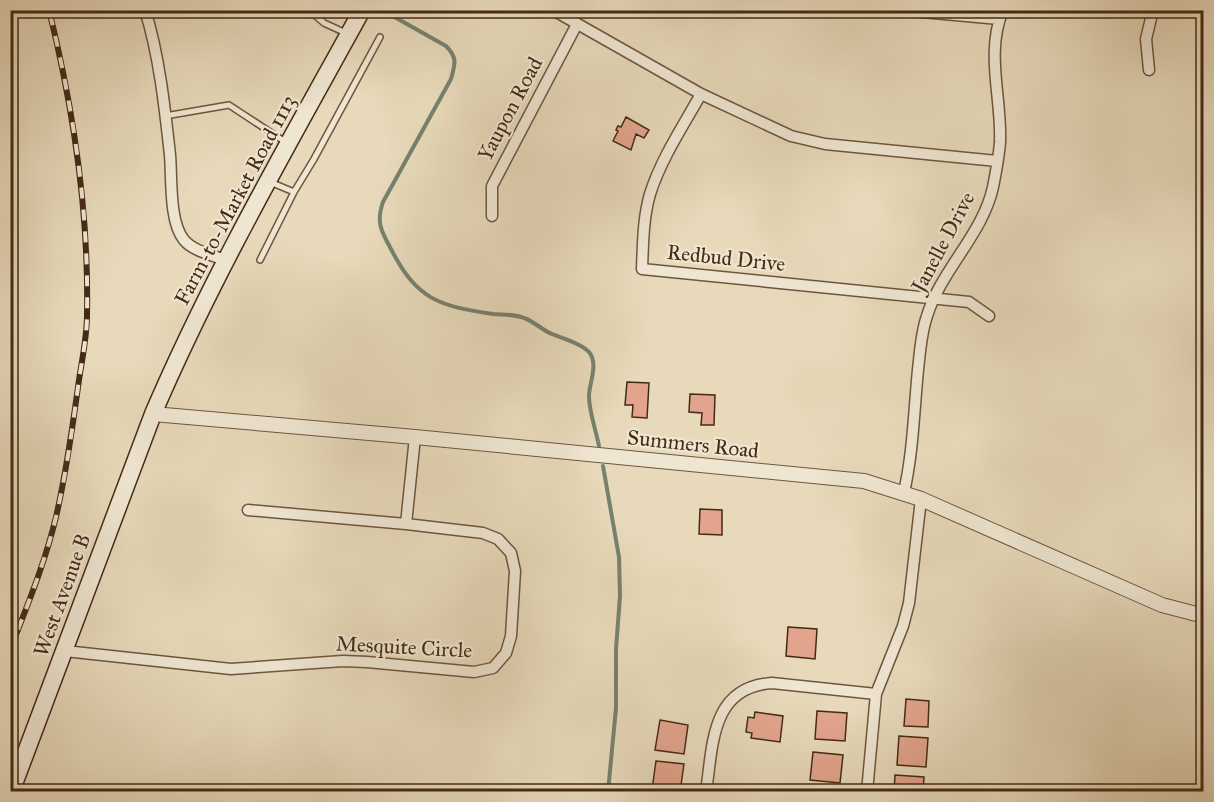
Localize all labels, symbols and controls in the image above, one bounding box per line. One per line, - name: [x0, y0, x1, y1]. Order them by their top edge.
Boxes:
- street label: Yaupon Road: [472, 52, 548, 165]
- street label: Farm-to-Market Road 1113: [169, 91, 301, 309]
- street label: Janelle Drive: [905, 187, 980, 298]
- street label: Redbud Drive: [666, 239, 787, 277]
- street label: Summers Road: [626, 424, 760, 464]
- street label: West Avenue B: [28, 530, 96, 660]
- street label: Mesquite Circle: [335, 630, 473, 664]

